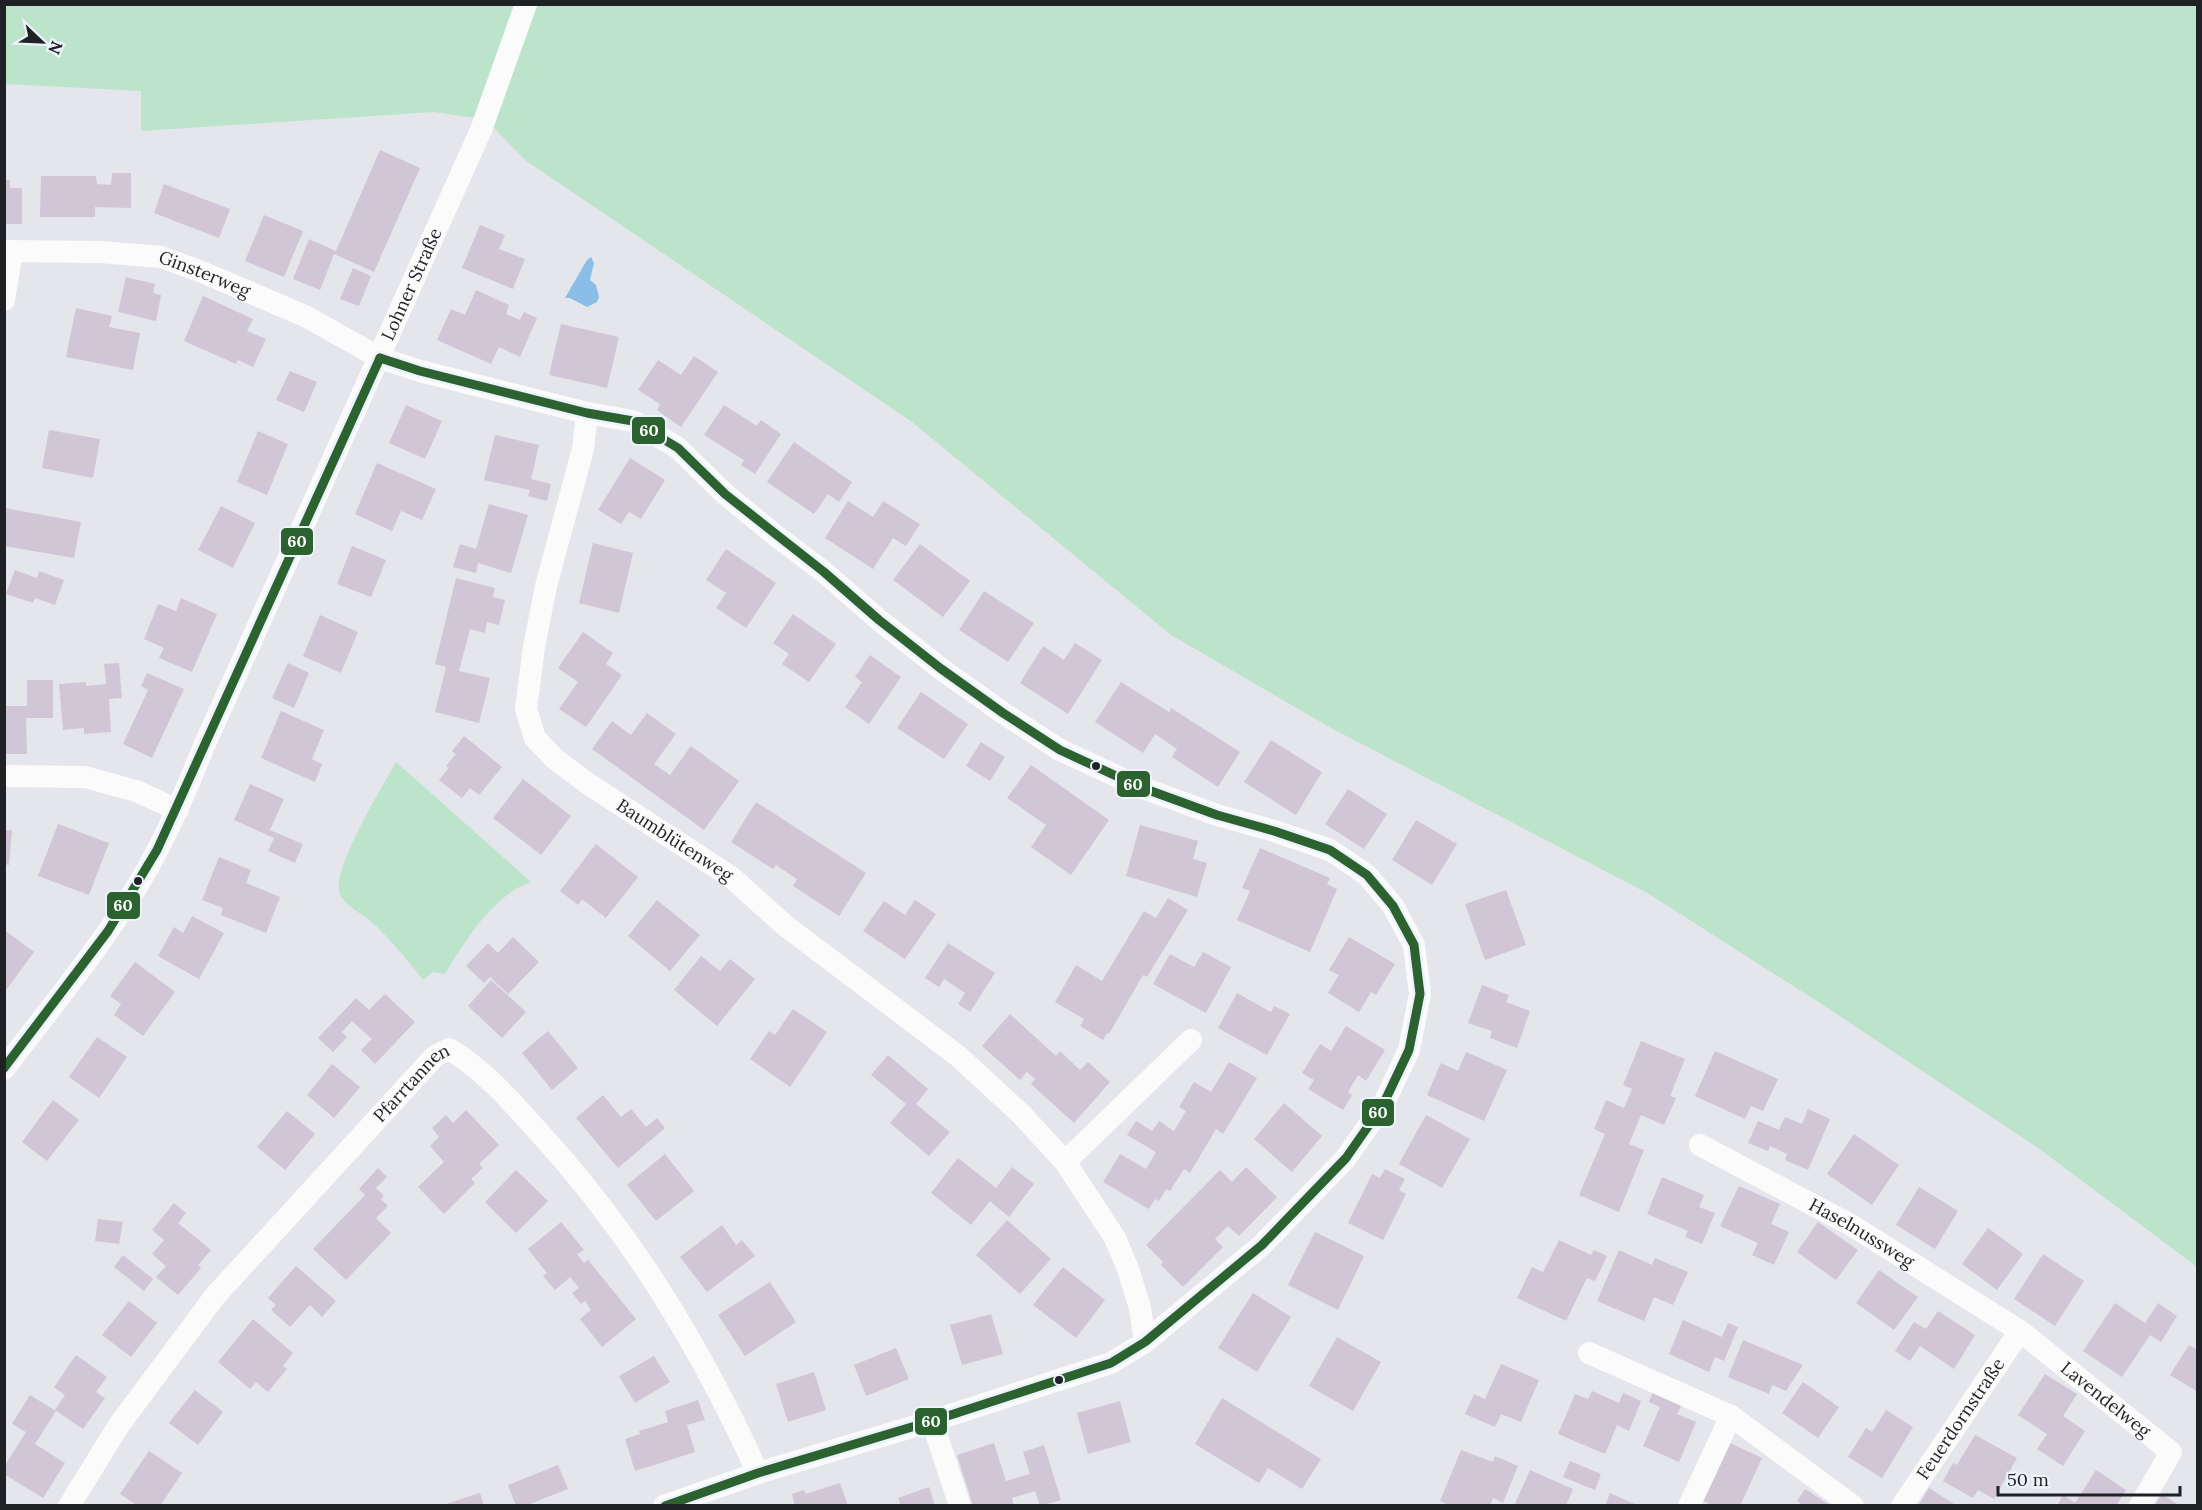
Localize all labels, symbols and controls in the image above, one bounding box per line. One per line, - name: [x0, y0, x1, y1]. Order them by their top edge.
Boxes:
- north arrow: [12, 12, 72, 72]
- text: N: [44, 38, 67, 57]
- street label: Lohner Straße: [376, 224, 447, 344]
- street label: Ginsterweg: [156, 245, 255, 303]
- line badge: 60: [631, 416, 666, 445]
- text: 60: [639, 420, 659, 440]
- line badge: 60: [280, 527, 314, 556]
- text: 60: [287, 531, 307, 551]
- unlabelled marker: [1090, 760, 1102, 772]
- line badge: 60: [1116, 770, 1151, 798]
- text: 60: [1123, 774, 1143, 794]
- street label: Baumblütenweg: [612, 793, 739, 887]
- unlabelled marker: [132, 875, 144, 887]
- line badge: 60: [106, 891, 141, 920]
- text: 60: [113, 895, 133, 915]
- street label: Pfarrtannen: [368, 1039, 453, 1127]
- line badge: 60: [1361, 1098, 1395, 1127]
- text: 60: [1368, 1102, 1388, 1122]
- street label: Haselnussweg: [1805, 1193, 1920, 1273]
- street label: Feuerdornstraße: [1911, 1353, 2010, 1484]
- street label: Lavendelweg: [2056, 1356, 2156, 1443]
- unlabelled marker: [1053, 1374, 1065, 1386]
- line badge: 60: [914, 1407, 948, 1436]
- text: 60: [921, 1411, 941, 1431]
- scale bar: [1998, 1459, 2180, 1497]
- text: 50 m: [2007, 1468, 2049, 1491]

